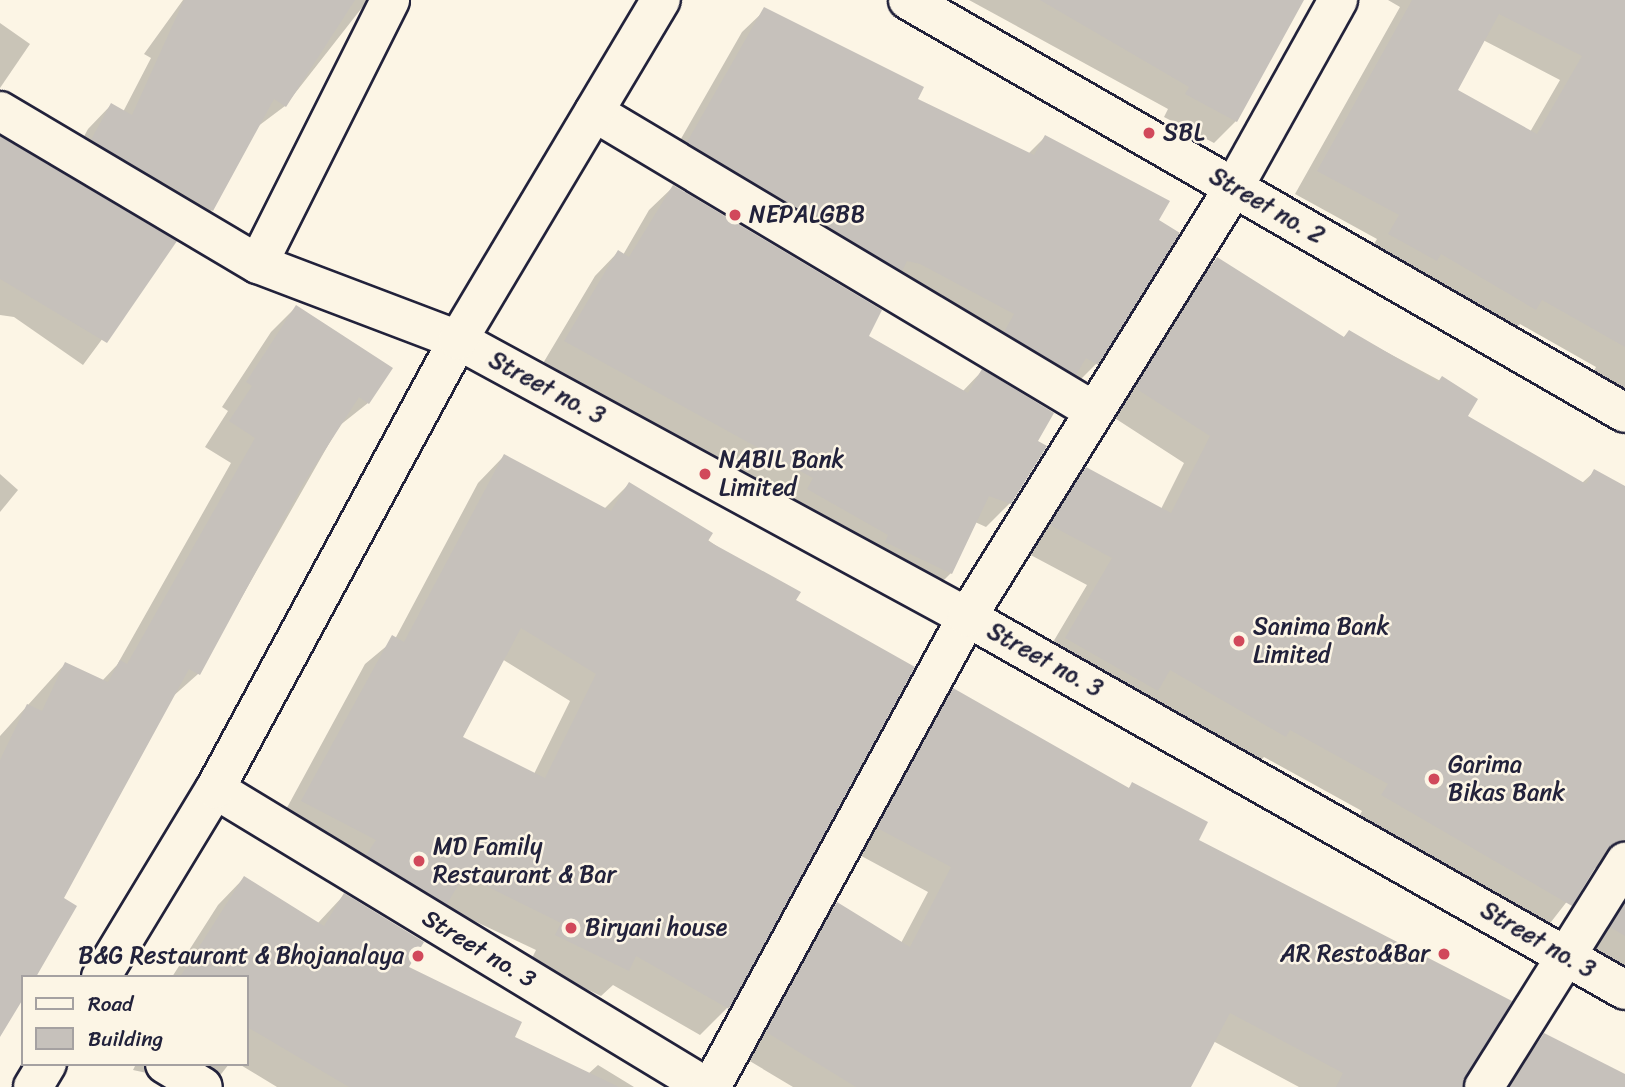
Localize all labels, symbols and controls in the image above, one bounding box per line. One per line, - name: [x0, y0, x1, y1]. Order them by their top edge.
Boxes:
- place label: SBL: [1163, 119, 1205, 147]
- marker: SBL: [1141, 125, 1157, 141]
- street label: Street no. 2: [1204, 161, 1330, 251]
- place label: NEPALGBB: [749, 201, 865, 229]
- marker: NEPALGBB: [727, 207, 743, 223]
- street label: Street no. 3: [484, 345, 610, 431]
- place label: NABIL Bank Limited: [719, 446, 844, 502]
- marker: NABIL Bank Limited: [697, 466, 713, 482]
- place label: Sanima Bank Limited: [1253, 613, 1389, 669]
- street label: Street no. 3: [982, 616, 1108, 704]
- marker: Sanima Bank Limited: [1231, 633, 1247, 649]
- place label: Garima Bikas Bank: [1448, 751, 1565, 807]
- marker: Garima Bikas Bank: [1426, 771, 1442, 787]
- place label: MD Family Restaurant & Bar: [433, 833, 616, 889]
- marker: MD Family Restaurant & Bar: [411, 853, 427, 869]
- street label: Street no. 3: [1475, 896, 1601, 984]
- street label: Street no. 3: [417, 904, 541, 994]
- place label: Biryani house: [585, 914, 727, 942]
- marker: Biryani house: [563, 920, 579, 936]
- place label: AR Resto&Bar: [1280, 940, 1430, 968]
- place label: B&G Restaurant & Bhojanalaya: [78, 942, 404, 970]
- marker: AR Resto&Bar: [1436, 946, 1452, 962]
- marker: B&G Restaurant & Bhojanalaya: [410, 948, 426, 964]
- legend: [21, 975, 248, 1066]
- text: Road: [88, 985, 133, 1023]
- text: Building: [88, 1020, 163, 1058]

